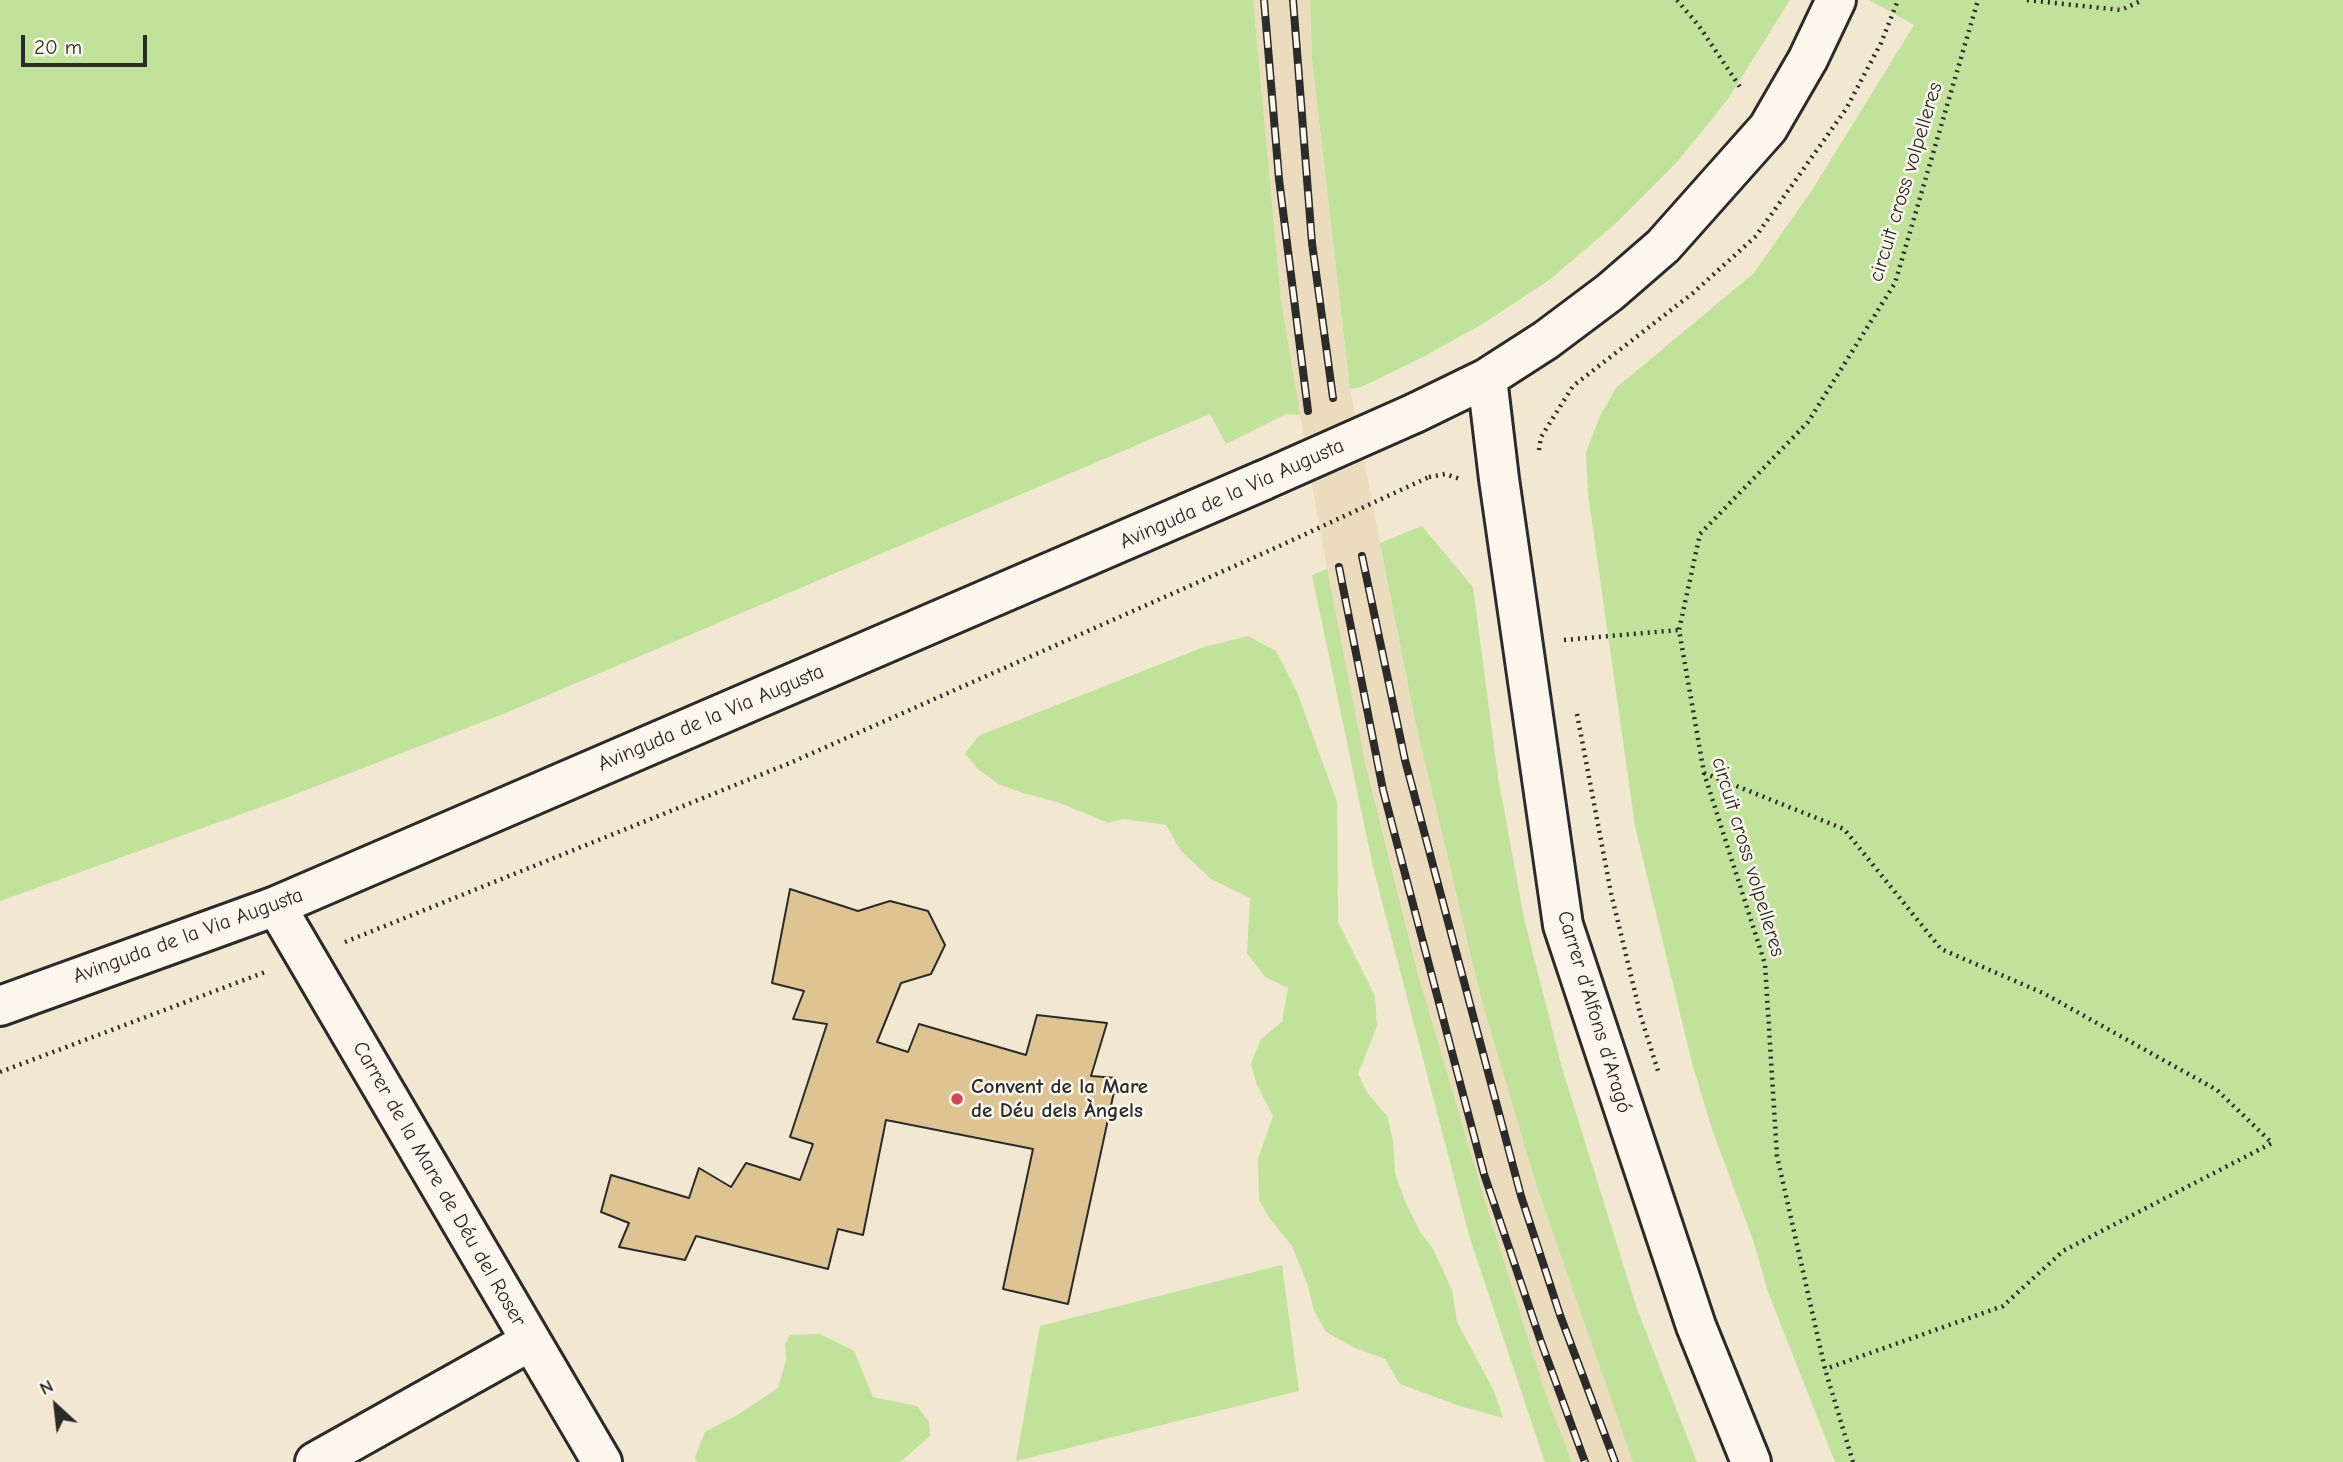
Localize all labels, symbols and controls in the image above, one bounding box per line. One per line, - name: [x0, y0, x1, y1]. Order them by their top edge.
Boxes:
- scale bar: [24, 21, 150, 65]
- text: 20 m: [34, 35, 82, 59]
- street label: circuit cross volpelleres: [1864, 79, 1948, 285]
- street label: Avinguda de la Via Augusta: [1116, 433, 1348, 555]
- street label: Avinguda de la Via Augusta: [594, 659, 828, 777]
- street label: circuit cross volpelleres: [1706, 754, 1790, 960]
- street label: Avinguda de la Via Augusta: [70, 883, 306, 989]
- street label: Carrer d'Alfons d'Aragó: [1551, 908, 1637, 1116]
- street label: Carrer de la Mare de Déu del Roser: [347, 1037, 531, 1331]
- place label: Convent de la Mare de Déu dels Àngels: [971, 1074, 1148, 1124]
- marker: Convent de la Mare de Déu dels Àngels: [949, 1091, 965, 1107]
- north arrow: [21, 1371, 91, 1441]
- text: N: [36, 1375, 57, 1400]

